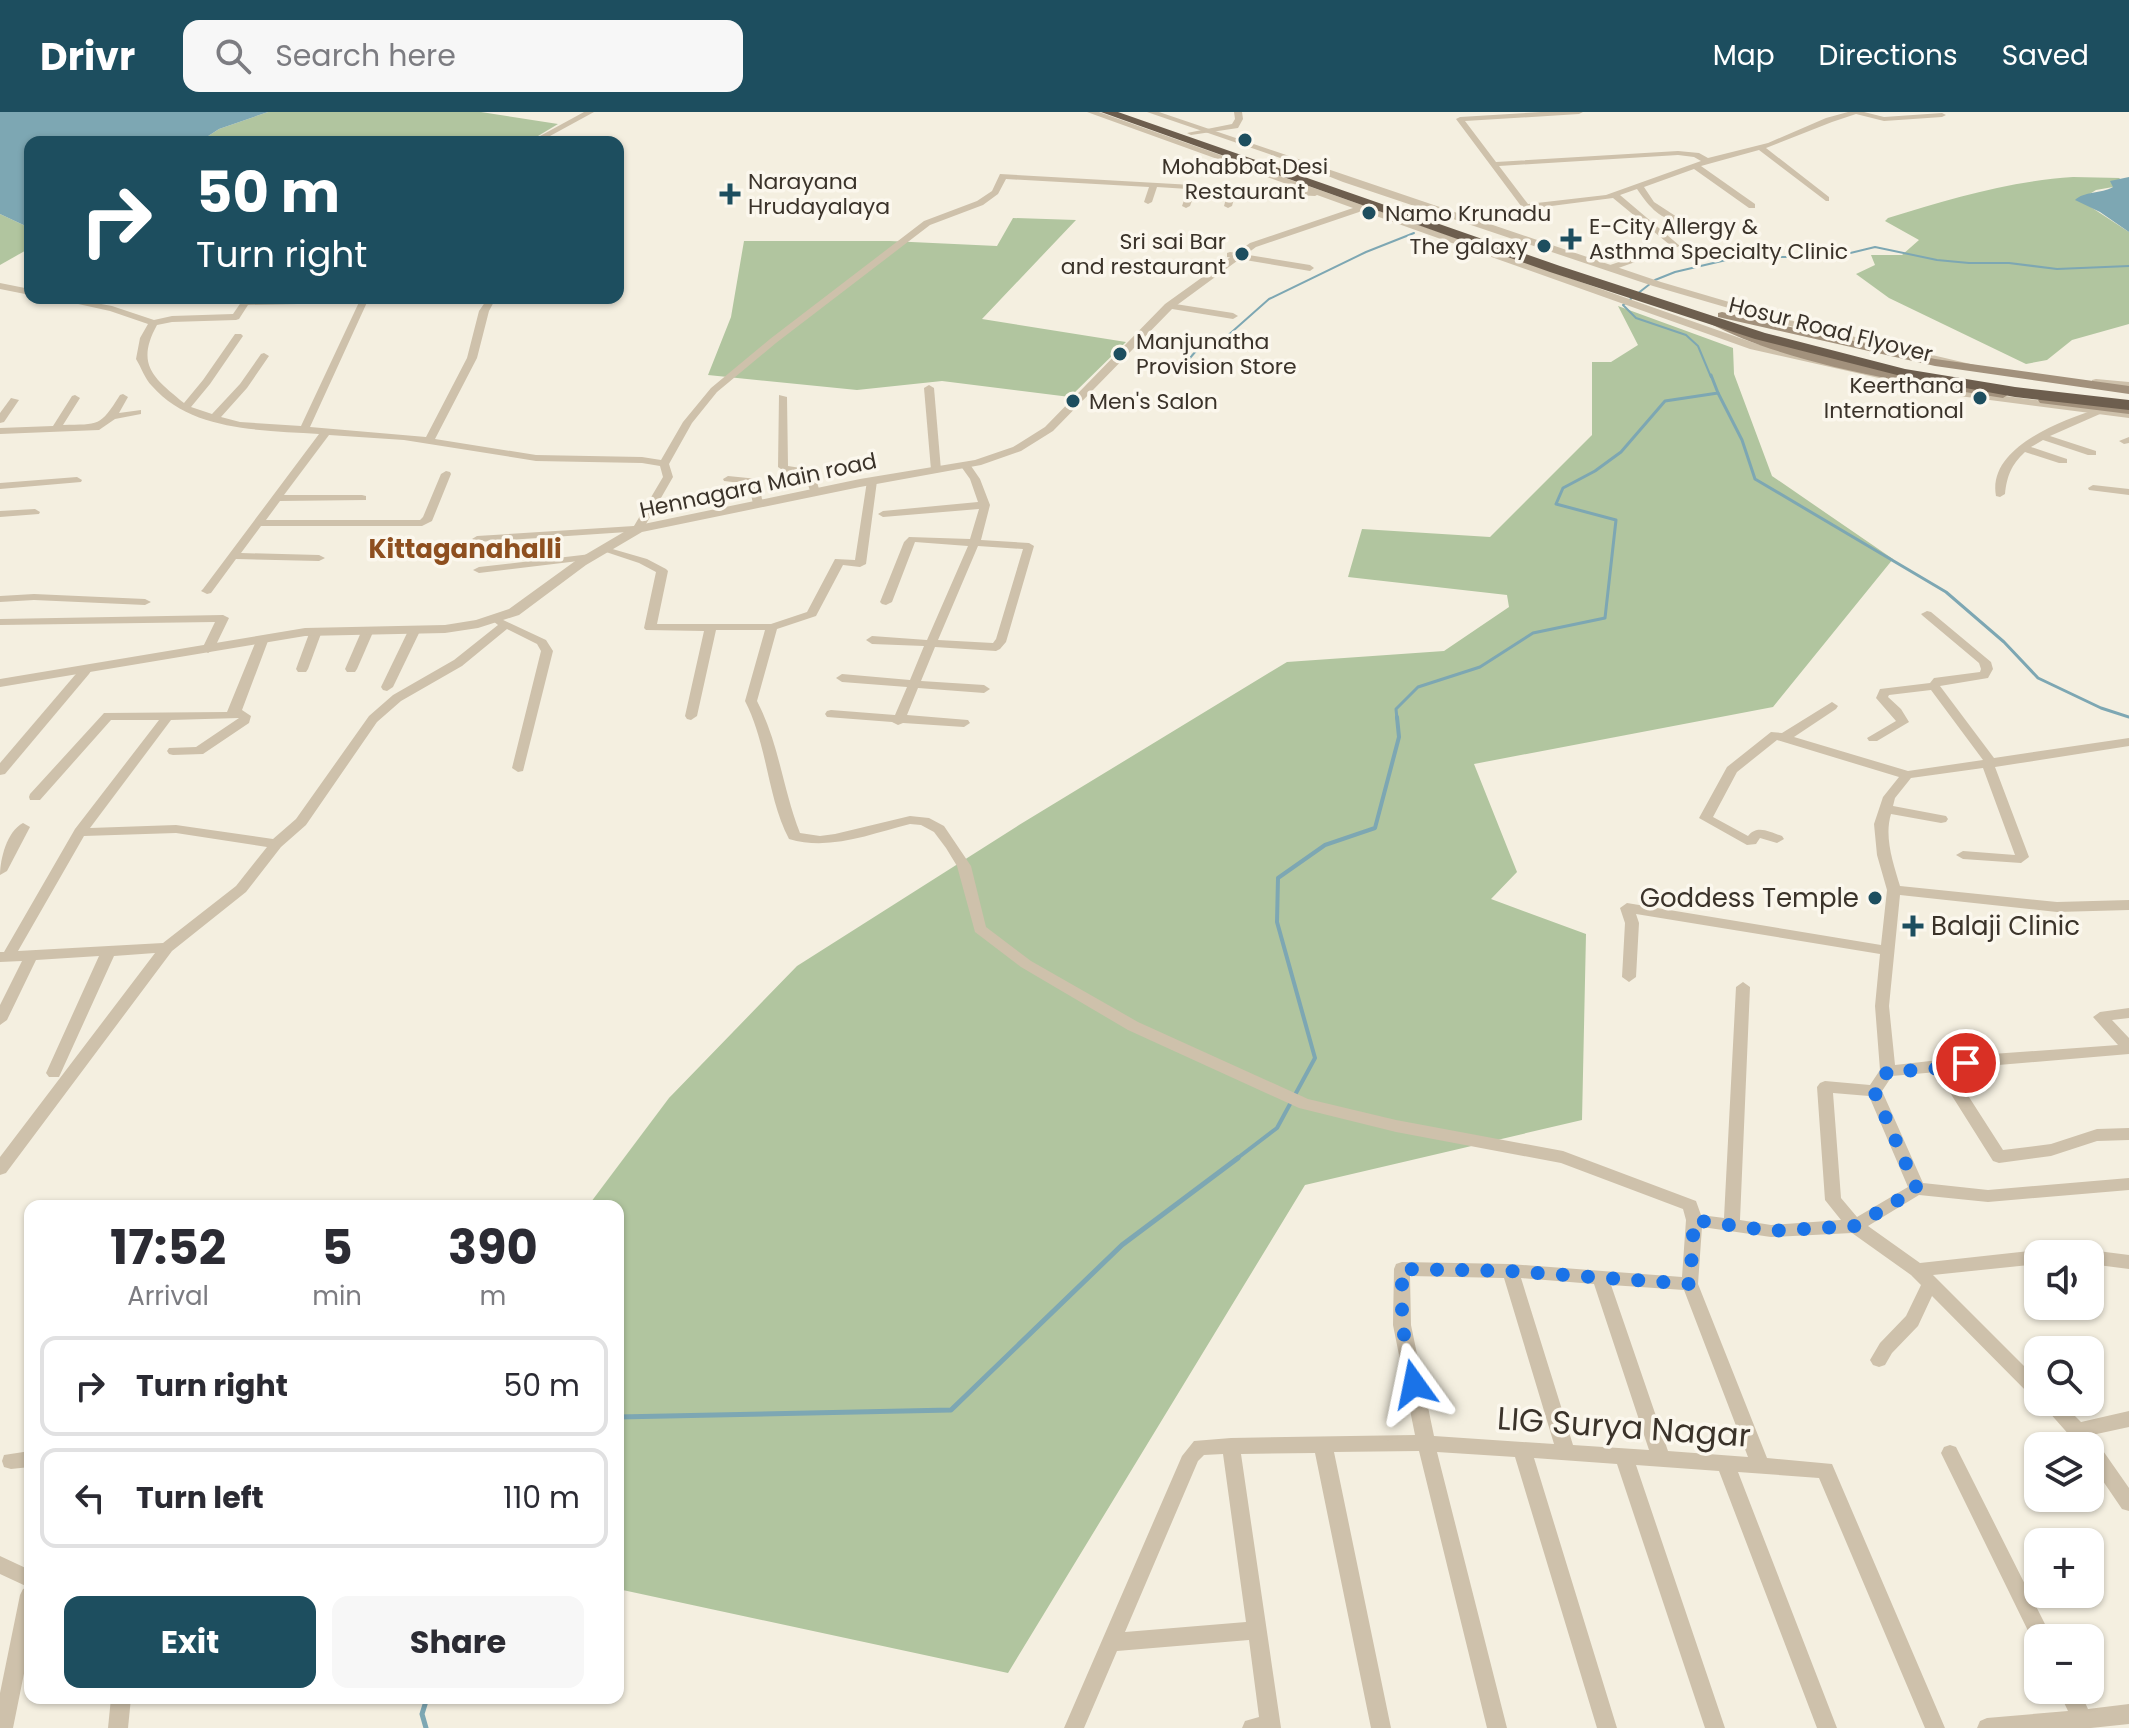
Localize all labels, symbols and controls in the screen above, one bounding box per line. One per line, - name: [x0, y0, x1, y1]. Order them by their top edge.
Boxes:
- search box: [183, 20, 743, 92]
- text: Drivr: [40, 30, 135, 83]
- icon: search: [211, 34, 255, 78]
- text: Search here: [275, 34, 456, 77]
- text: Map: [1713, 36, 1775, 75]
- text: Directions: [1819, 36, 1958, 75]
- text: Saved: [2002, 36, 2089, 75]
- marker: Mohabbat Desi Restaurant: [1236, 131, 1254, 149]
- place label: Mohabbat Desi Restaurant: [1162, 151, 1328, 207]
- text: 50 m: [196, 153, 340, 232]
- place label: Narayana Hrudayalaya: [748, 166, 890, 222]
- icon: right: [64, 168, 168, 272]
- marker: Narayana Hrudayalaya: [719, 183, 741, 205]
- place label: Namo Krunadu: [1385, 198, 1551, 229]
- marker: Namo Krunadu: [1360, 204, 1378, 222]
- place label: E-City Allergy & Asthma Specialty Clinic: [1589, 211, 1848, 267]
- place label: Sri sai Bar and restaurant: [1061, 226, 1226, 282]
- marker: E-City Allergy & Asthma Specialty Clinic: [1560, 228, 1582, 250]
- text: Turn right: [196, 229, 367, 280]
- place label: The galaxy: [1410, 231, 1529, 262]
- marker: The galaxy: [1535, 237, 1553, 255]
- marker: Sri sai Bar and restaurant: [1233, 245, 1251, 263]
- street label: Hosur Road Flyover: [1726, 289, 1936, 370]
- place label: Manjunatha Provision Store: [1136, 326, 1297, 382]
- marker: Manjunatha Provision Store: [1111, 345, 1129, 363]
- place label: Keerthana International: [1824, 370, 1964, 426]
- place label: Men's Salon: [1089, 386, 1218, 417]
- marker: Keerthana International: [1971, 389, 1989, 407]
- marker: Men's Salon: [1064, 392, 1082, 410]
- street label: Hennagara Main road: [637, 445, 880, 526]
- district label: Kittaganahalli: [368, 531, 562, 567]
- place label: Goddess Temple: [1640, 880, 1859, 916]
- marker: Goddess Temple: [1866, 889, 1884, 907]
- place label: Balaji Clinic: [1931, 908, 2080, 944]
- marker: Balaji Clinic: [1902, 915, 1924, 937]
- pin: [1932, 1029, 2000, 1097]
- icon: arrive: [1944, 1041, 1988, 1085]
- text: 17:52: [110, 1214, 226, 1281]
- text: 5: [321, 1214, 353, 1281]
- text: 390: [448, 1214, 538, 1281]
- map controls: [2024, 1240, 2104, 1704]
- button: sound: [2024, 1240, 2104, 1320]
- text: Arrival: [127, 1278, 209, 1314]
- text: min: [312, 1278, 362, 1314]
- text: m: [480, 1278, 506, 1314]
- button: search: [2024, 1336, 2104, 1416]
- position arrow: [1372, 1342, 1456, 1426]
- icon: right: [68, 1364, 112, 1408]
- text: Turn right: [136, 1364, 288, 1407]
- text: 50 m: [503, 1364, 580, 1407]
- street label: LIG Surya Nagar: [1496, 1395, 1752, 1458]
- button: layers: [2024, 1432, 2104, 1512]
- icon: left: [68, 1476, 112, 1520]
- text: Turn left: [136, 1476, 264, 1519]
- text: 110 m: [503, 1476, 580, 1519]
- button: +: [2024, 1528, 2104, 1608]
- button: Exit: [64, 1596, 316, 1688]
- button: Share: [332, 1596, 584, 1688]
- button: −: [2024, 1624, 2104, 1704]

